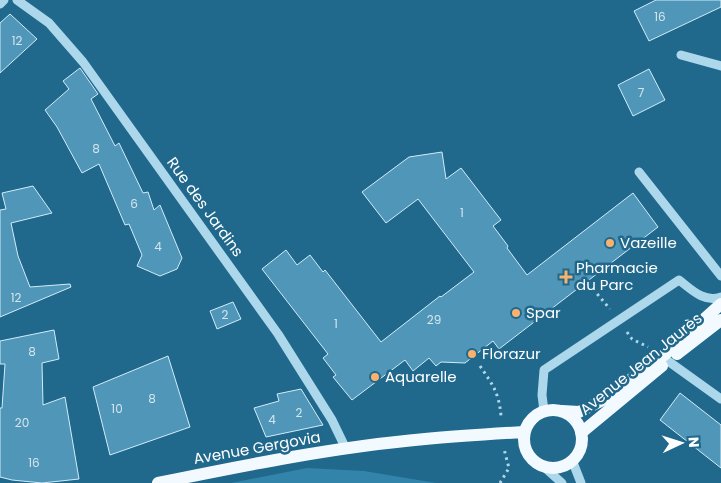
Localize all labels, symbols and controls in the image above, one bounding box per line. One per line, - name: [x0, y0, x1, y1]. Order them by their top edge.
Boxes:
- house number: 16: [654, 8, 666, 25]
- house number: 12: [12, 32, 22, 49]
- house number: 7: [638, 84, 645, 101]
- house number: 8: [92, 140, 100, 157]
- street label: Rue des Jardins: [162, 153, 249, 261]
- house number: 6: [130, 195, 138, 212]
- house number: 1: [460, 204, 464, 221]
- place label: Vazeille: [620, 232, 677, 253]
- marker: Vazeille: [604, 237, 616, 249]
- house number: 4: [154, 238, 162, 255]
- place label: Pharmacie du Parc: [576, 257, 658, 295]
- marker: Pharmacie du Parc: [560, 271, 572, 283]
- house number: 12: [11, 289, 21, 306]
- place label: Spar: [526, 302, 561, 323]
- house number: 2: [222, 306, 229, 323]
- marker: Spar: [510, 307, 522, 319]
- street label: Avenue Jean Jaurès: [575, 308, 706, 420]
- house number: 29: [427, 311, 441, 328]
- house number: 1: [334, 315, 338, 332]
- house number: 8: [28, 343, 36, 360]
- place label: Florazur: [482, 343, 541, 364]
- marker: Florazur: [466, 348, 478, 360]
- place label: Aquarelle: [385, 366, 457, 387]
- marker: Aquarelle: [369, 371, 381, 383]
- house number: 8: [148, 390, 156, 407]
- house number: 10: [111, 400, 123, 417]
- house number: 2: [296, 404, 303, 421]
- house number: 4: [268, 411, 276, 428]
- house number: 20: [15, 414, 29, 431]
- north arrow: [656, 418, 706, 468]
- street label: Avenue Gergovia: [192, 426, 322, 469]
- text: N: [684, 436, 704, 448]
- house number: 16: [28, 454, 40, 471]

